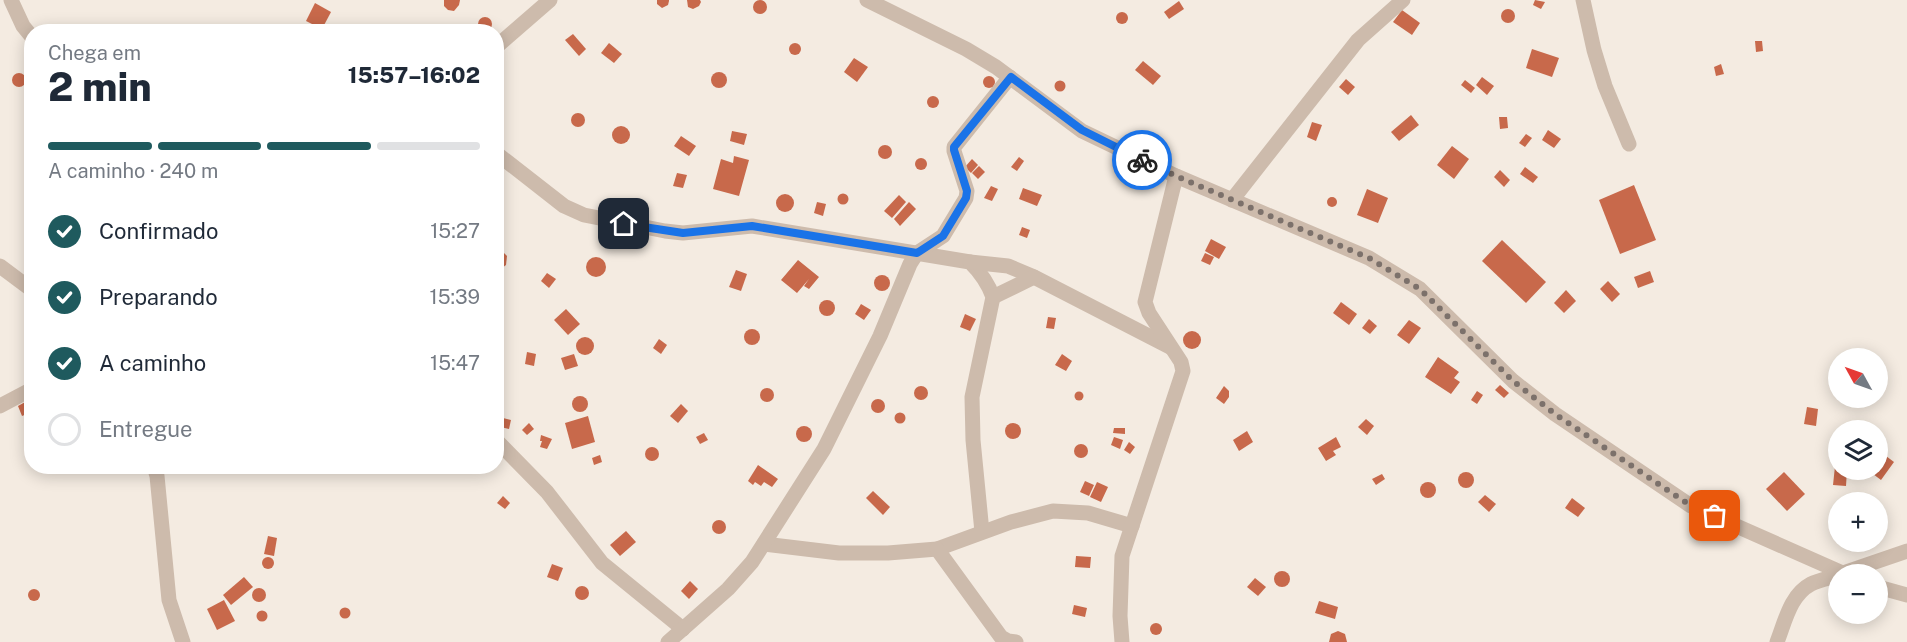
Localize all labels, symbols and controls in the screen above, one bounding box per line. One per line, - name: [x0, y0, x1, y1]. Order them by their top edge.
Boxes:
- text: Chega em: [48, 41, 141, 65]
- text: 15:57–16:02: [348, 62, 480, 88]
- text: 2 min: [48, 64, 152, 110]
- courier: [1112, 130, 1172, 190]
- icon: bike: [1126, 144, 1159, 177]
- text: A caminho · 240 m: [48, 159, 218, 183]
- pin: [598, 198, 649, 249]
- icon: home: [607, 207, 640, 240]
- icon: check: [48, 215, 81, 248]
- text: Confirmado: [99, 218, 218, 244]
- text: 15:27: [430, 219, 480, 243]
- icon: check: [48, 281, 81, 314]
- text: Preparando: [99, 284, 218, 310]
- text: 15:39: [430, 285, 480, 309]
- icon: check: [48, 347, 81, 380]
- north arrow: [1828, 348, 1888, 408]
- map controls: [1828, 348, 1888, 624]
- text: A caminho: [99, 350, 206, 376]
- text: 15:47: [430, 351, 480, 375]
- text: Entregue: [99, 416, 193, 442]
- button: layers: [1828, 420, 1888, 480]
- pin: [1689, 490, 1740, 541]
- button: +: [1828, 492, 1888, 552]
- icon: bag: [1698, 499, 1731, 532]
- button: −: [1828, 564, 1888, 624]

